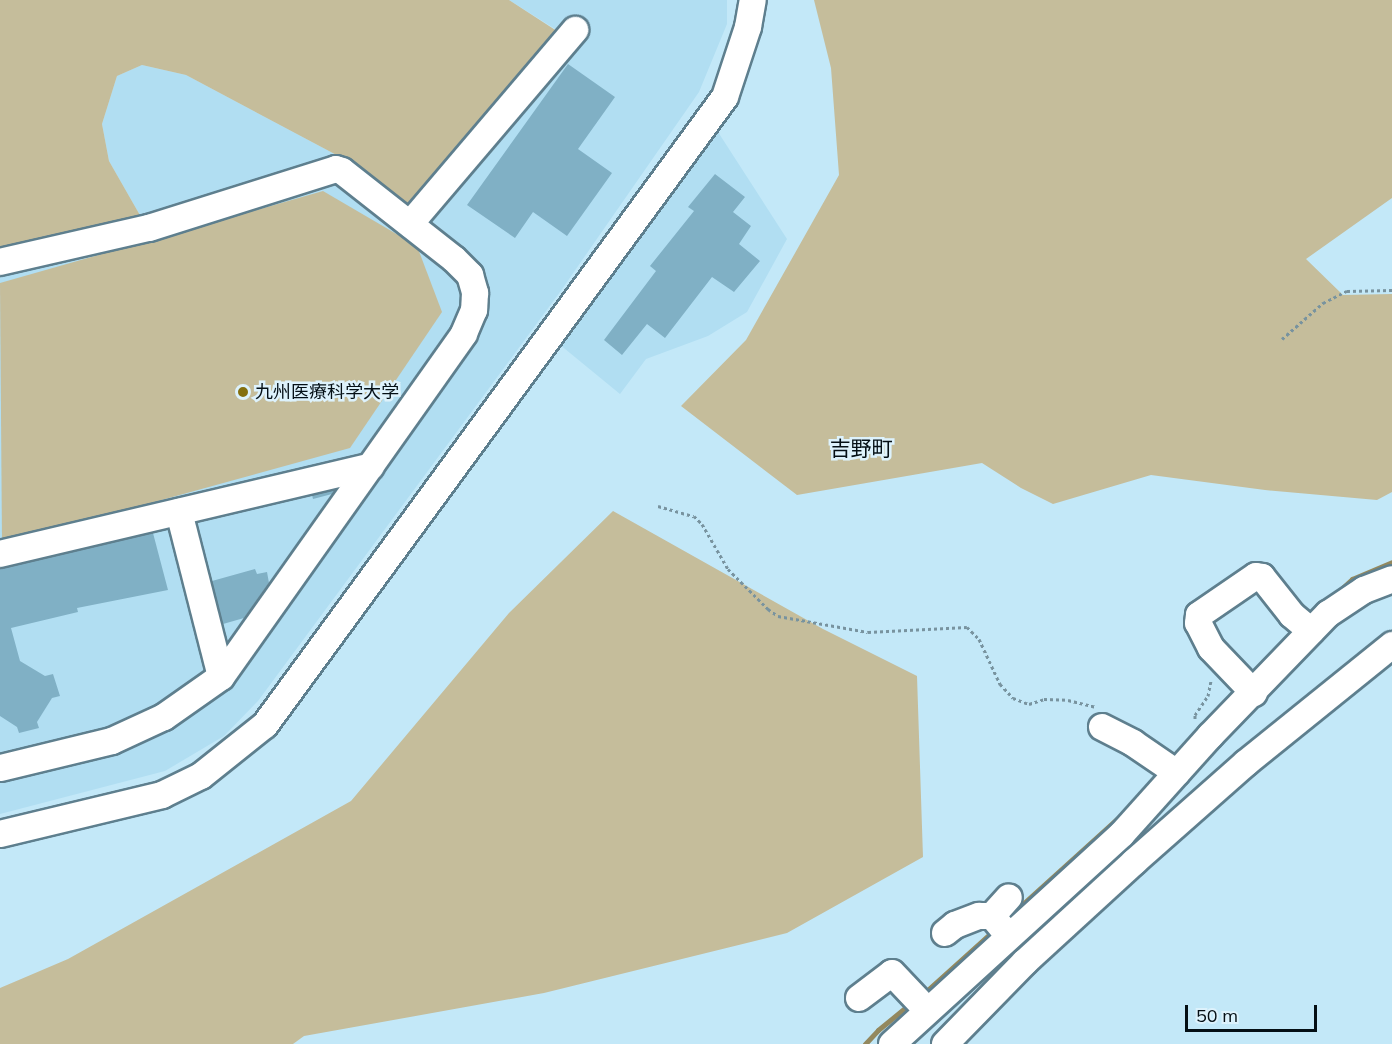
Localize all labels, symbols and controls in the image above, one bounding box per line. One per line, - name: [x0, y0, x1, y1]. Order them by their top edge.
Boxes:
- place label: 九州医療科学大学: [255, 381, 399, 403]
- marker: 九州医療科学大学: [236, 385, 250, 399]
- district label: 吉野町: [830, 435, 892, 461]
- scale bar: [1188, 993, 1320, 1031]
- text: 50 m: [1196, 1004, 1238, 1027]

